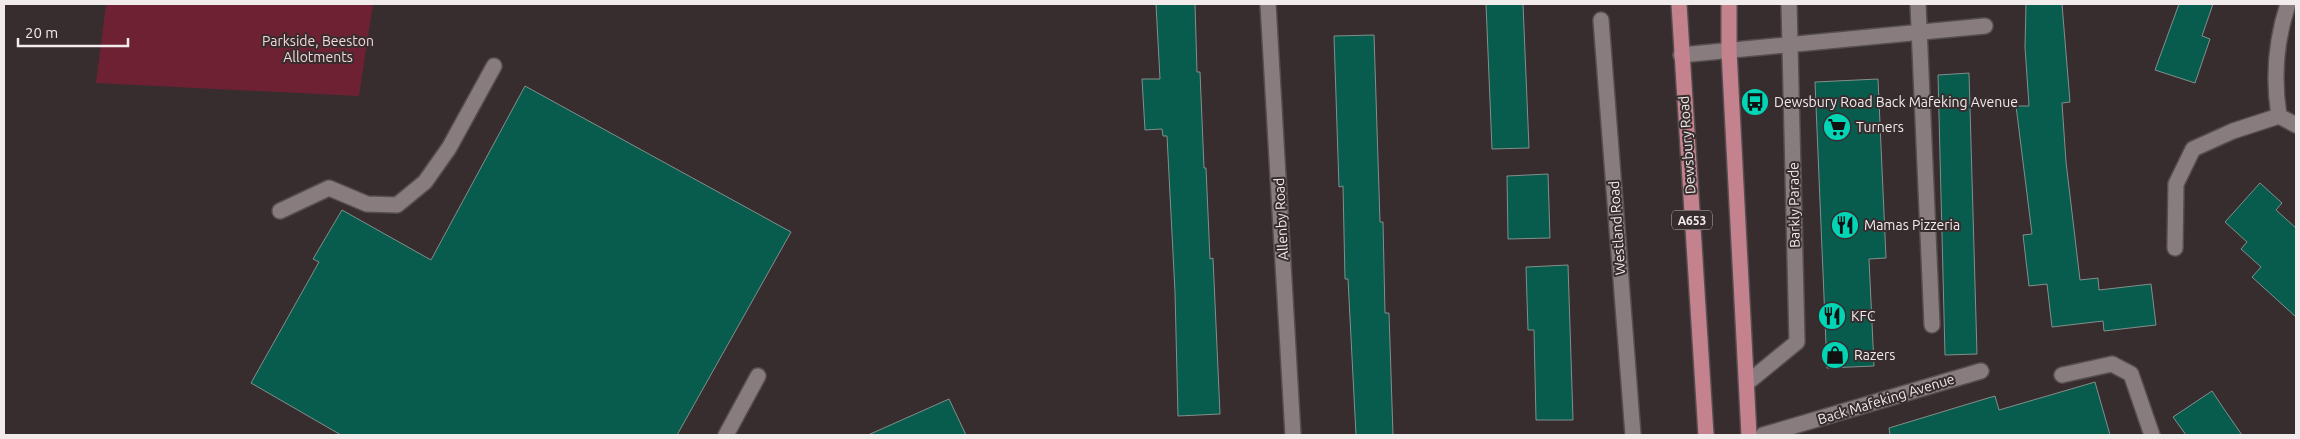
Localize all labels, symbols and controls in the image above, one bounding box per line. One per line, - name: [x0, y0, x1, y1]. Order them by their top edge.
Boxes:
- scale bar: [18, 15, 128, 47]
- text: 20 m: [25, 24, 58, 41]
- park label: Parkside, Beeston Allotments: [262, 33, 374, 65]
- bus stop icon: Dewsbury Road Back Mafeking Avenue: [1740, 87, 1770, 117]
- place label: Dewsbury Road Back Mafeking Avenue: [1774, 94, 2018, 110]
- street label: Dewsbury Road: [1676, 95, 1698, 195]
- supermarket icon: Turners: [1822, 112, 1852, 142]
- place label: Turners: [1856, 119, 1904, 135]
- street label: Barkly Parade: [1785, 162, 1803, 248]
- street label: Allenby Road: [1271, 177, 1291, 261]
- street label: Westland Road: [1606, 180, 1628, 276]
- road number: A653: [1672, 210, 1712, 230]
- restaurant icon: Mamas Pizzeria: [1830, 210, 1860, 240]
- place label: Mamas Pizzeria: [1864, 217, 1960, 233]
- restaurant icon: KFC: [1817, 301, 1847, 331]
- place label: KFC: [1851, 308, 1876, 324]
- shop icon: Razers: [1820, 340, 1850, 370]
- place label: Razers: [1854, 347, 1895, 363]
- street label: Back Mafeking Avenue: [1816, 371, 1956, 427]

